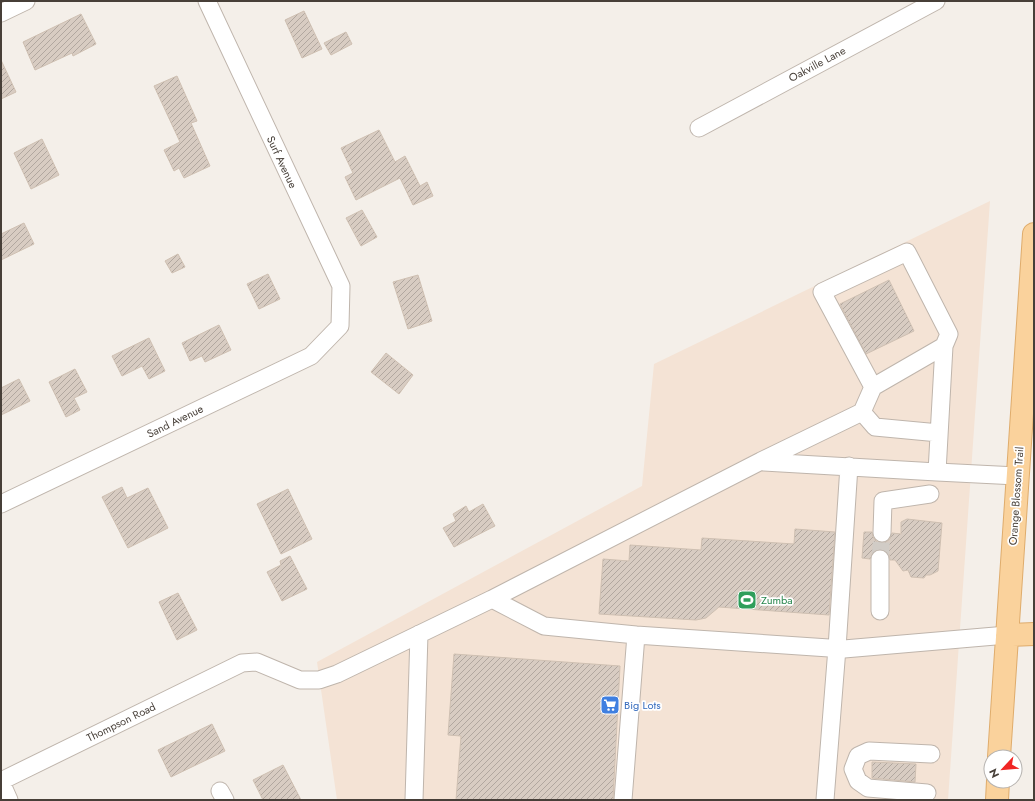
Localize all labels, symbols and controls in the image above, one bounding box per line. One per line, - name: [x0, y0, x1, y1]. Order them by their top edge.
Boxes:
- street label: Oakville Lane: [786, 42, 849, 86]
- street label: Surf Avenue: [263, 133, 301, 191]
- street label: Sand Avenue: [144, 400, 206, 442]
- street label: Orange Blossom Trail: [1005, 446, 1027, 546]
- sports icon: Zumba: [736, 589, 758, 611]
- place label: Zumba: [761, 592, 793, 608]
- supermarket icon: Big Lots: [599, 694, 621, 716]
- place label: Big Lots: [624, 697, 661, 713]
- street label: Thompson Road: [84, 698, 158, 746]
- north arrow: [983, 749, 1023, 789]
- text: N: [985, 766, 1003, 781]

